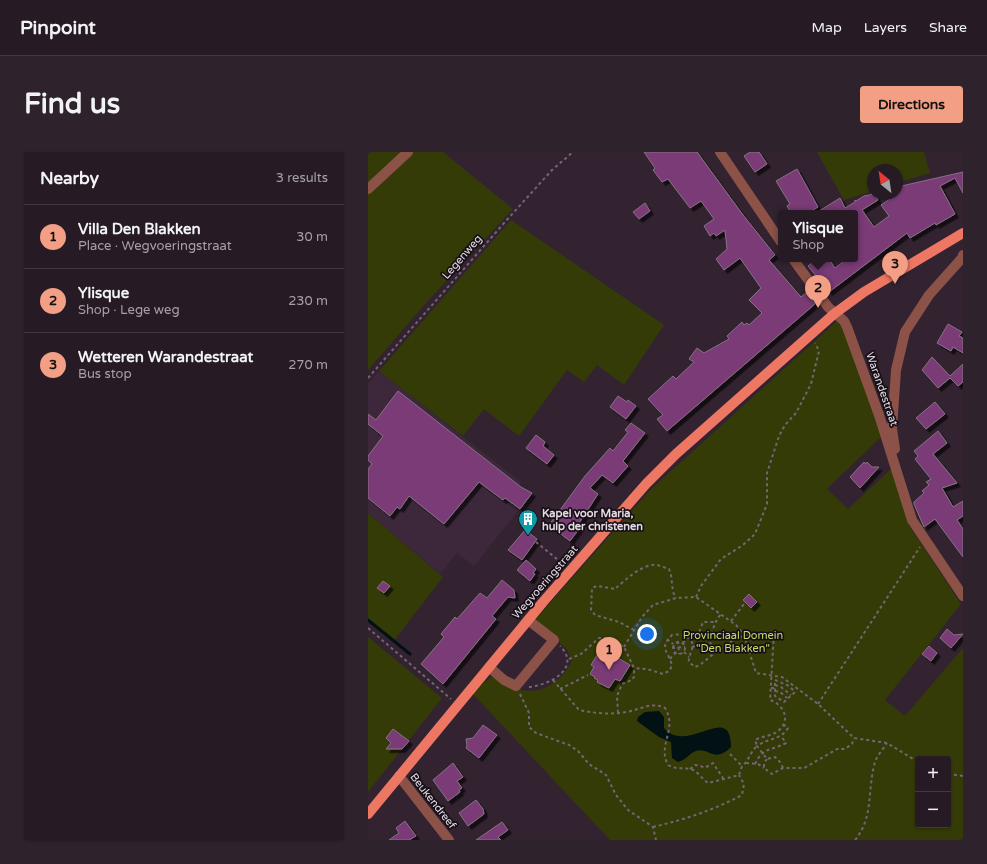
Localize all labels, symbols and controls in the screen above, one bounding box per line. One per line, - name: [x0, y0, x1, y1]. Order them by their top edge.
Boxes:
- text: Pinpoint: [20, 17, 96, 39]
- text: Map: [812, 19, 842, 36]
- text: Layers: [864, 19, 907, 36]
- text: Share: [929, 19, 967, 36]
- button: Directions: [860, 86, 963, 123]
- text: Find us: [24, 87, 120, 121]
- north arrow: [867, 164, 903, 200]
- text: Nearby: [40, 168, 99, 189]
- text: 3 results: [276, 170, 328, 186]
- popup: [778, 210, 858, 262]
- text: Ylisque: [792, 219, 844, 237]
- text: Villa Den Blakken: [78, 220, 201, 238]
- text: 1: [49, 229, 57, 245]
- text: 30 m: [296, 229, 328, 245]
- street label: Legenweg: [439, 232, 485, 282]
- text: Shop: [792, 237, 824, 253]
- text: Place · Wegvoeringstraat: [78, 238, 232, 254]
- pin: 3: [882, 251, 908, 284]
- pin: 2: [805, 275, 831, 308]
- text: Ylisque: [78, 284, 129, 302]
- text: 2: [49, 293, 57, 309]
- text: 230 m: [288, 293, 328, 309]
- text: Shop · Lege weg: [78, 302, 180, 318]
- text: Wetteren Warandestraat: [78, 348, 253, 366]
- street label: Warandestraat: [863, 350, 901, 428]
- text: 3: [49, 357, 57, 373]
- text: 270 m: [288, 357, 328, 373]
- text: Bus stop: [78, 366, 132, 382]
- place label: Kapel voor Maria, hulp der christenen: [542, 507, 643, 534]
- building icon: Kapel voor Maria, hulp der christenen: [517, 508, 539, 536]
- street label: Wegvoeringstraat: [510, 543, 580, 621]
- your location: [637, 624, 657, 644]
- park label: Provinciaal Domein "Den Blakken": [683, 629, 783, 655]
- pin: 1: [596, 637, 622, 670]
- map controls: [915, 756, 951, 828]
- button: +: [915, 756, 951, 792]
- street label: Beukendreef: [407, 771, 459, 832]
- button: −: [915, 792, 951, 828]

